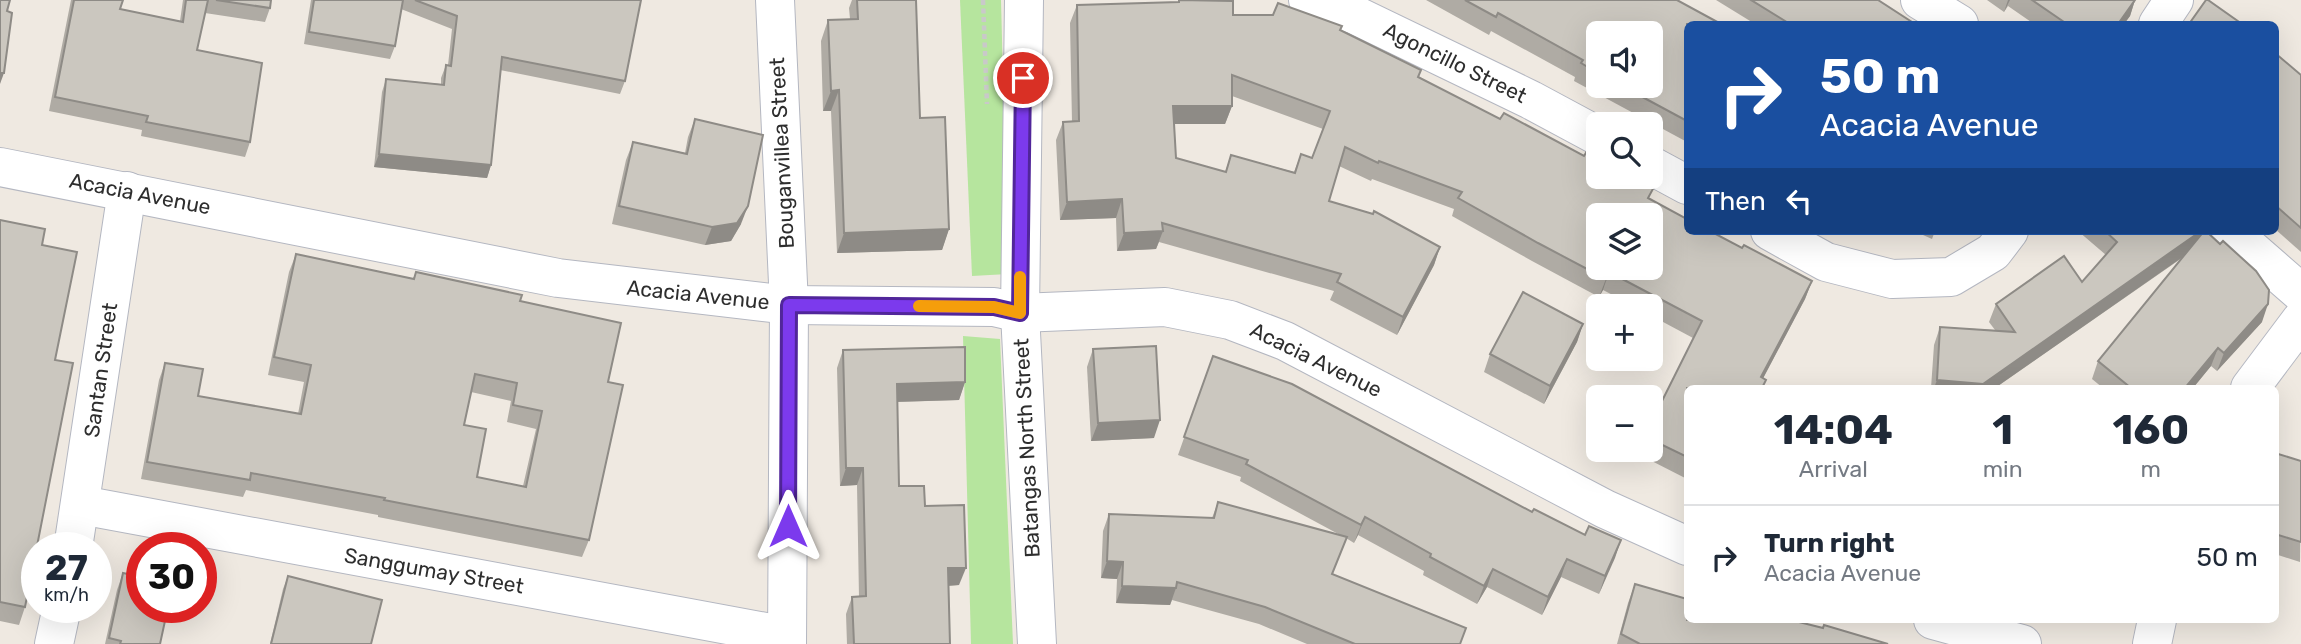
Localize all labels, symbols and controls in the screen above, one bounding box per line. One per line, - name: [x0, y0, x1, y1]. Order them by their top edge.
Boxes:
- street label: Agoncillo Street: [1380, 17, 1531, 108]
- map controls: [1586, 21, 1663, 462]
- button: sound: [1586, 21, 1663, 98]
- text: 50 m: [1820, 47, 1940, 105]
- pin: [993, 48, 1053, 108]
- icon: right: [1705, 49, 1796, 140]
- street label: Bouganvillea Street: [764, 57, 799, 249]
- icon: arrive: [1004, 59, 1042, 97]
- text: Acacia Avenue: [1820, 106, 2039, 144]
- button: search: [1586, 112, 1663, 189]
- street label: Acacia Avenue: [67, 168, 213, 219]
- icon: left: [1780, 182, 1818, 220]
- text: Then: [1705, 186, 1766, 217]
- button: layers: [1586, 203, 1663, 280]
- street label: Acacia Avenue: [625, 275, 771, 314]
- button: +: [1586, 294, 1663, 371]
- street label: Santan Street: [79, 301, 122, 439]
- street label: Acacia Avenue: [1246, 317, 1386, 402]
- street label: Batangas North Street: [1008, 338, 1045, 558]
- button: −: [1586, 385, 1663, 462]
- text: 14:04: [1774, 405, 1893, 455]
- text: 1: [1992, 405, 2013, 455]
- text: 160: [2112, 405, 2189, 455]
- text: Arrival: [1799, 455, 1868, 483]
- text: min: [1983, 455, 2023, 483]
- text: m: [2141, 455, 2161, 483]
- position arrow: [751, 489, 825, 563]
- text: Turn right: [1764, 528, 1894, 559]
- speed limit sign: 30: [126, 532, 217, 623]
- icon: right: [1705, 539, 1743, 577]
- street label: Sanggumay Street: [342, 542, 526, 599]
- text: 50 m: [2197, 542, 2258, 573]
- text: 27: [45, 547, 88, 589]
- text: Acacia Avenue: [1764, 559, 1921, 587]
- text: km/h: [44, 584, 89, 606]

